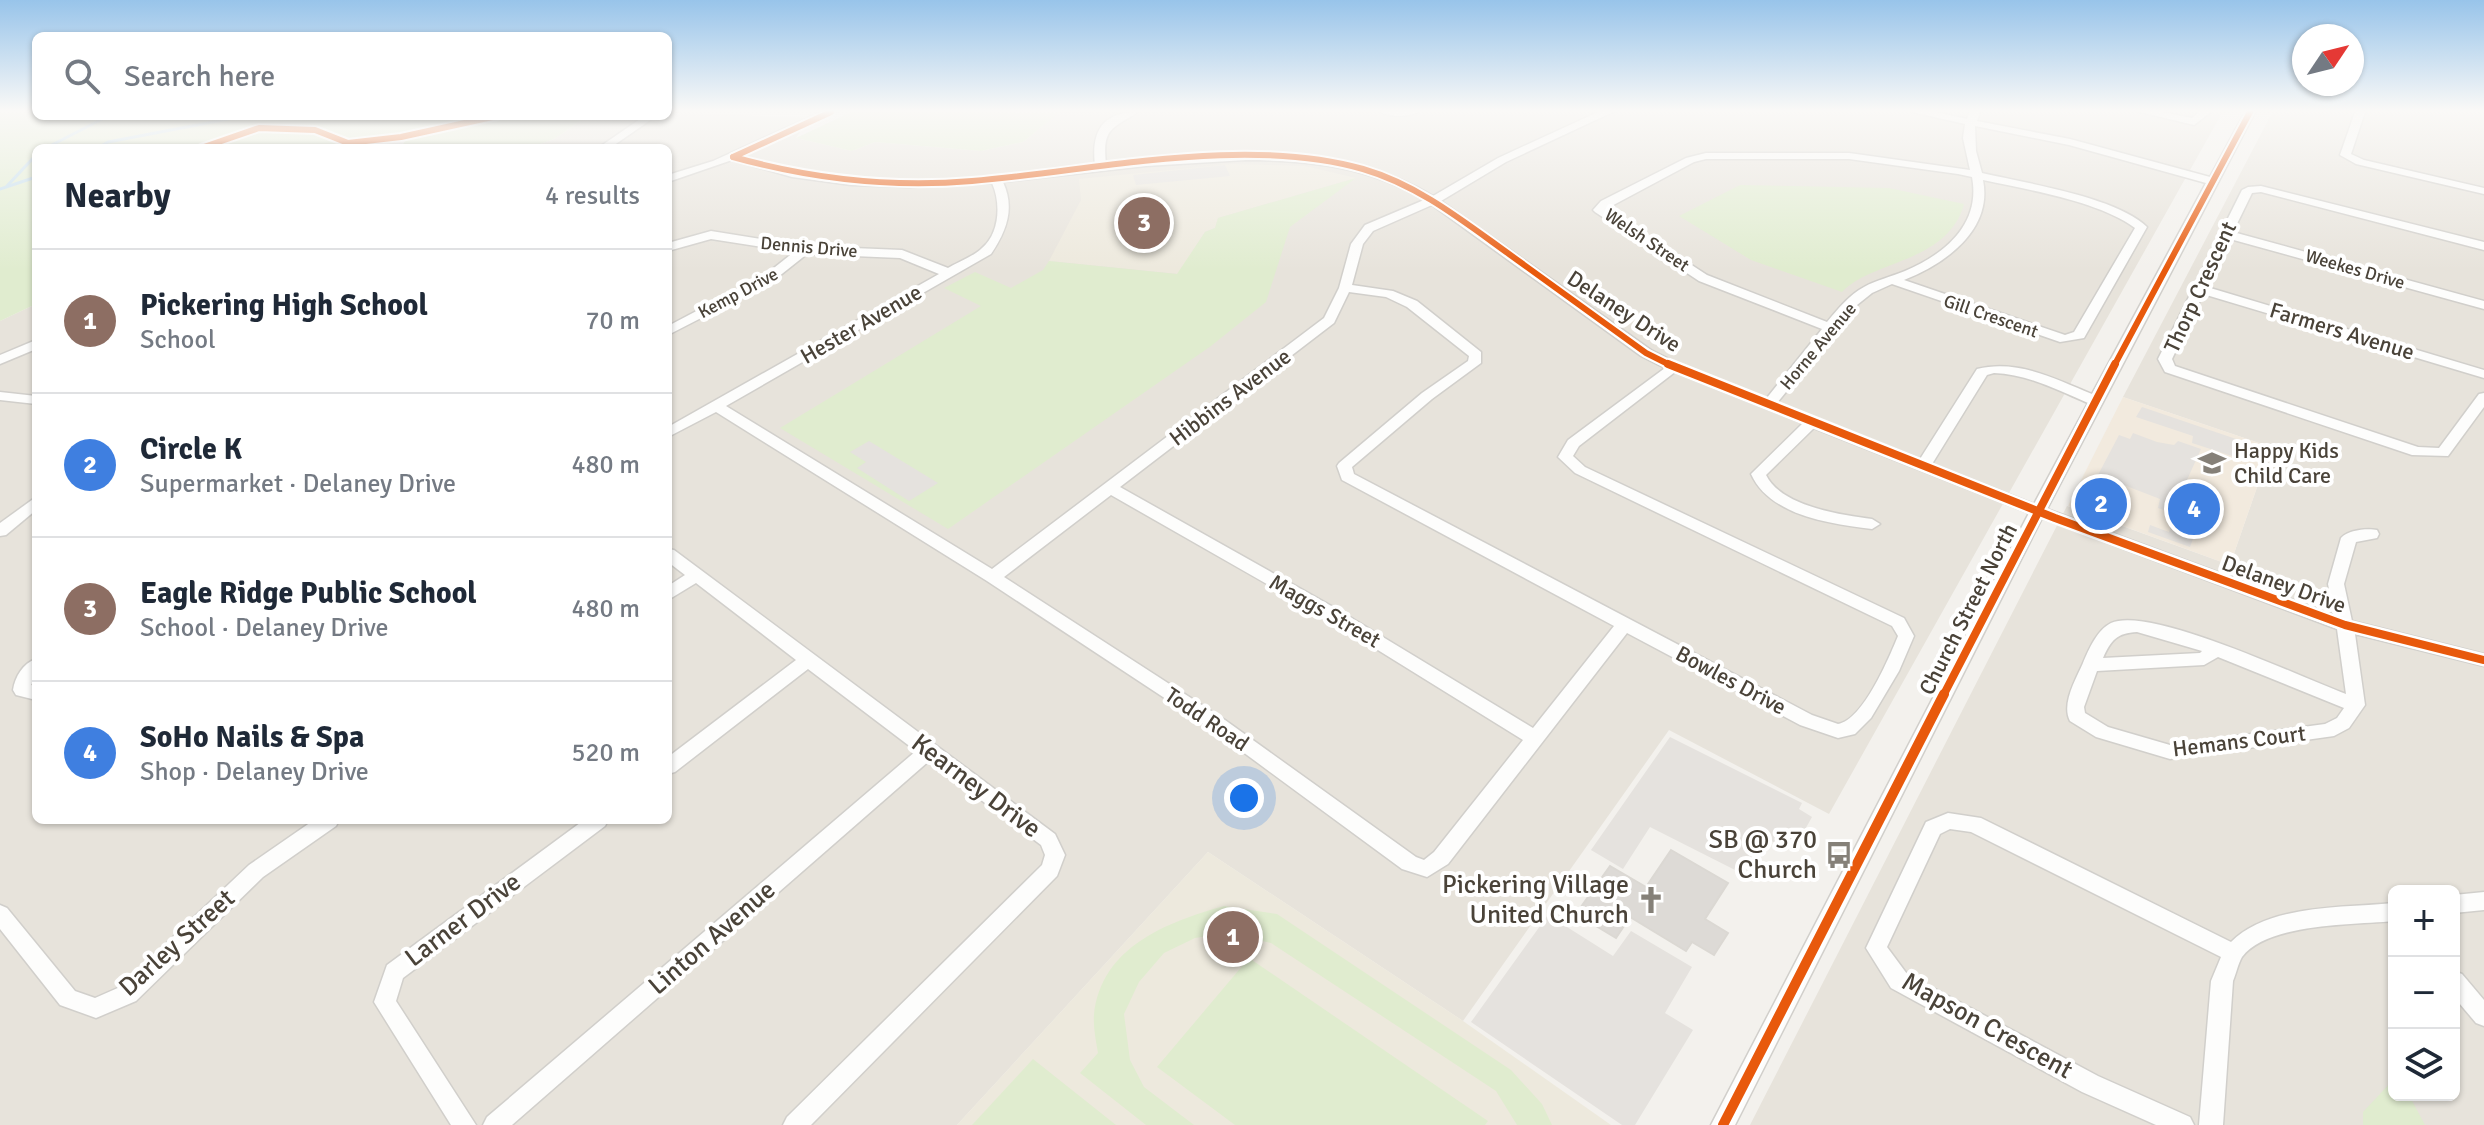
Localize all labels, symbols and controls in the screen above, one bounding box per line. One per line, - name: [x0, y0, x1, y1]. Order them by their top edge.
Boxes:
- north arrow: [2292, 24, 2364, 96]
- search box: [32, 32, 672, 120]
- icon: search: [60, 54, 104, 98]
- text: Search here: [124, 58, 275, 95]
- text: Nearby: [64, 175, 171, 217]
- text: 4 results: [545, 180, 640, 212]
- pin: 3: [1118, 193, 1170, 253]
- street label: Welsh Street: [1600, 204, 1694, 276]
- street label: Thorp Crescent: [2158, 217, 2242, 357]
- street label: Dennis Drive: [760, 232, 858, 262]
- street label: Weekes Drive: [2303, 244, 2407, 294]
- street label: Kemp Drive: [694, 263, 782, 323]
- street label: Delaney Drive: [1562, 264, 1686, 358]
- street label: Hester Avenue: [795, 278, 927, 370]
- text: Pickering High School: [140, 287, 428, 324]
- street label: Gill Crescent: [1941, 290, 2041, 342]
- street label: Farmers Avenue: [2266, 296, 2418, 366]
- street label: Horne Avenue: [1775, 298, 1861, 394]
- text: 1: [83, 305, 97, 337]
- text: 70 m: [585, 305, 640, 337]
- text: School: [140, 324, 216, 356]
- street label: Hibbins Avenue: [1164, 343, 1296, 451]
- text: Circle K: [140, 431, 242, 468]
- place label: Happy Kids Child Care: [2234, 437, 2339, 489]
- school or university icon: Happy Kids Child Care: [2197, 448, 2227, 478]
- text: 2: [83, 449, 97, 481]
- text: 480 m: [571, 449, 640, 481]
- text: Supermarket · Delaney Drive: [140, 468, 456, 500]
- pin: 2: [2075, 474, 2127, 534]
- pin: 4: [2168, 479, 2220, 539]
- street label: Church Street North: [1913, 519, 2023, 699]
- street label: Delaney Drive: [2218, 549, 2350, 619]
- street label: Maggs Street: [1265, 568, 1386, 654]
- text: Eagle Ridge Public School: [140, 575, 477, 612]
- text: 3: [83, 593, 97, 625]
- text: 480 m: [571, 593, 640, 625]
- text: School · Delaney Drive: [140, 612, 389, 644]
- street label: Bowles Drive: [1671, 640, 1791, 720]
- street label: Todd Road: [1160, 681, 1254, 757]
- text: SoHo Nails & Spa: [140, 719, 364, 756]
- street label: Hemans Court: [2171, 719, 2307, 763]
- street label: Kearney Drive: [905, 727, 1047, 845]
- text: 4: [83, 737, 97, 769]
- text: 520 m: [571, 737, 640, 769]
- text: Shop · Delaney Drive: [140, 756, 369, 788]
- your location: [1224, 778, 1264, 818]
- place label: SB @ 370 Church: [1709, 824, 1817, 886]
- bus stop icon: SB @ 370 Church: [1824, 840, 1854, 870]
- street label: Larner Drive: [399, 866, 527, 974]
- place label: Pickering Village United Church: [1442, 869, 1629, 931]
- street label: Linton Avenue: [642, 874, 782, 1002]
- street label: Darley Street: [112, 883, 242, 1003]
- church icon: Pickering Village United Church: [1636, 885, 1666, 915]
- map controls: [2388, 885, 2460, 1101]
- button: +: [2388, 885, 2460, 957]
- pin: 1: [1207, 907, 1259, 967]
- button: −: [2388, 957, 2460, 1029]
- street label: Mapson Crescent: [1896, 966, 2078, 1086]
- button: layers: [2388, 1029, 2460, 1101]

